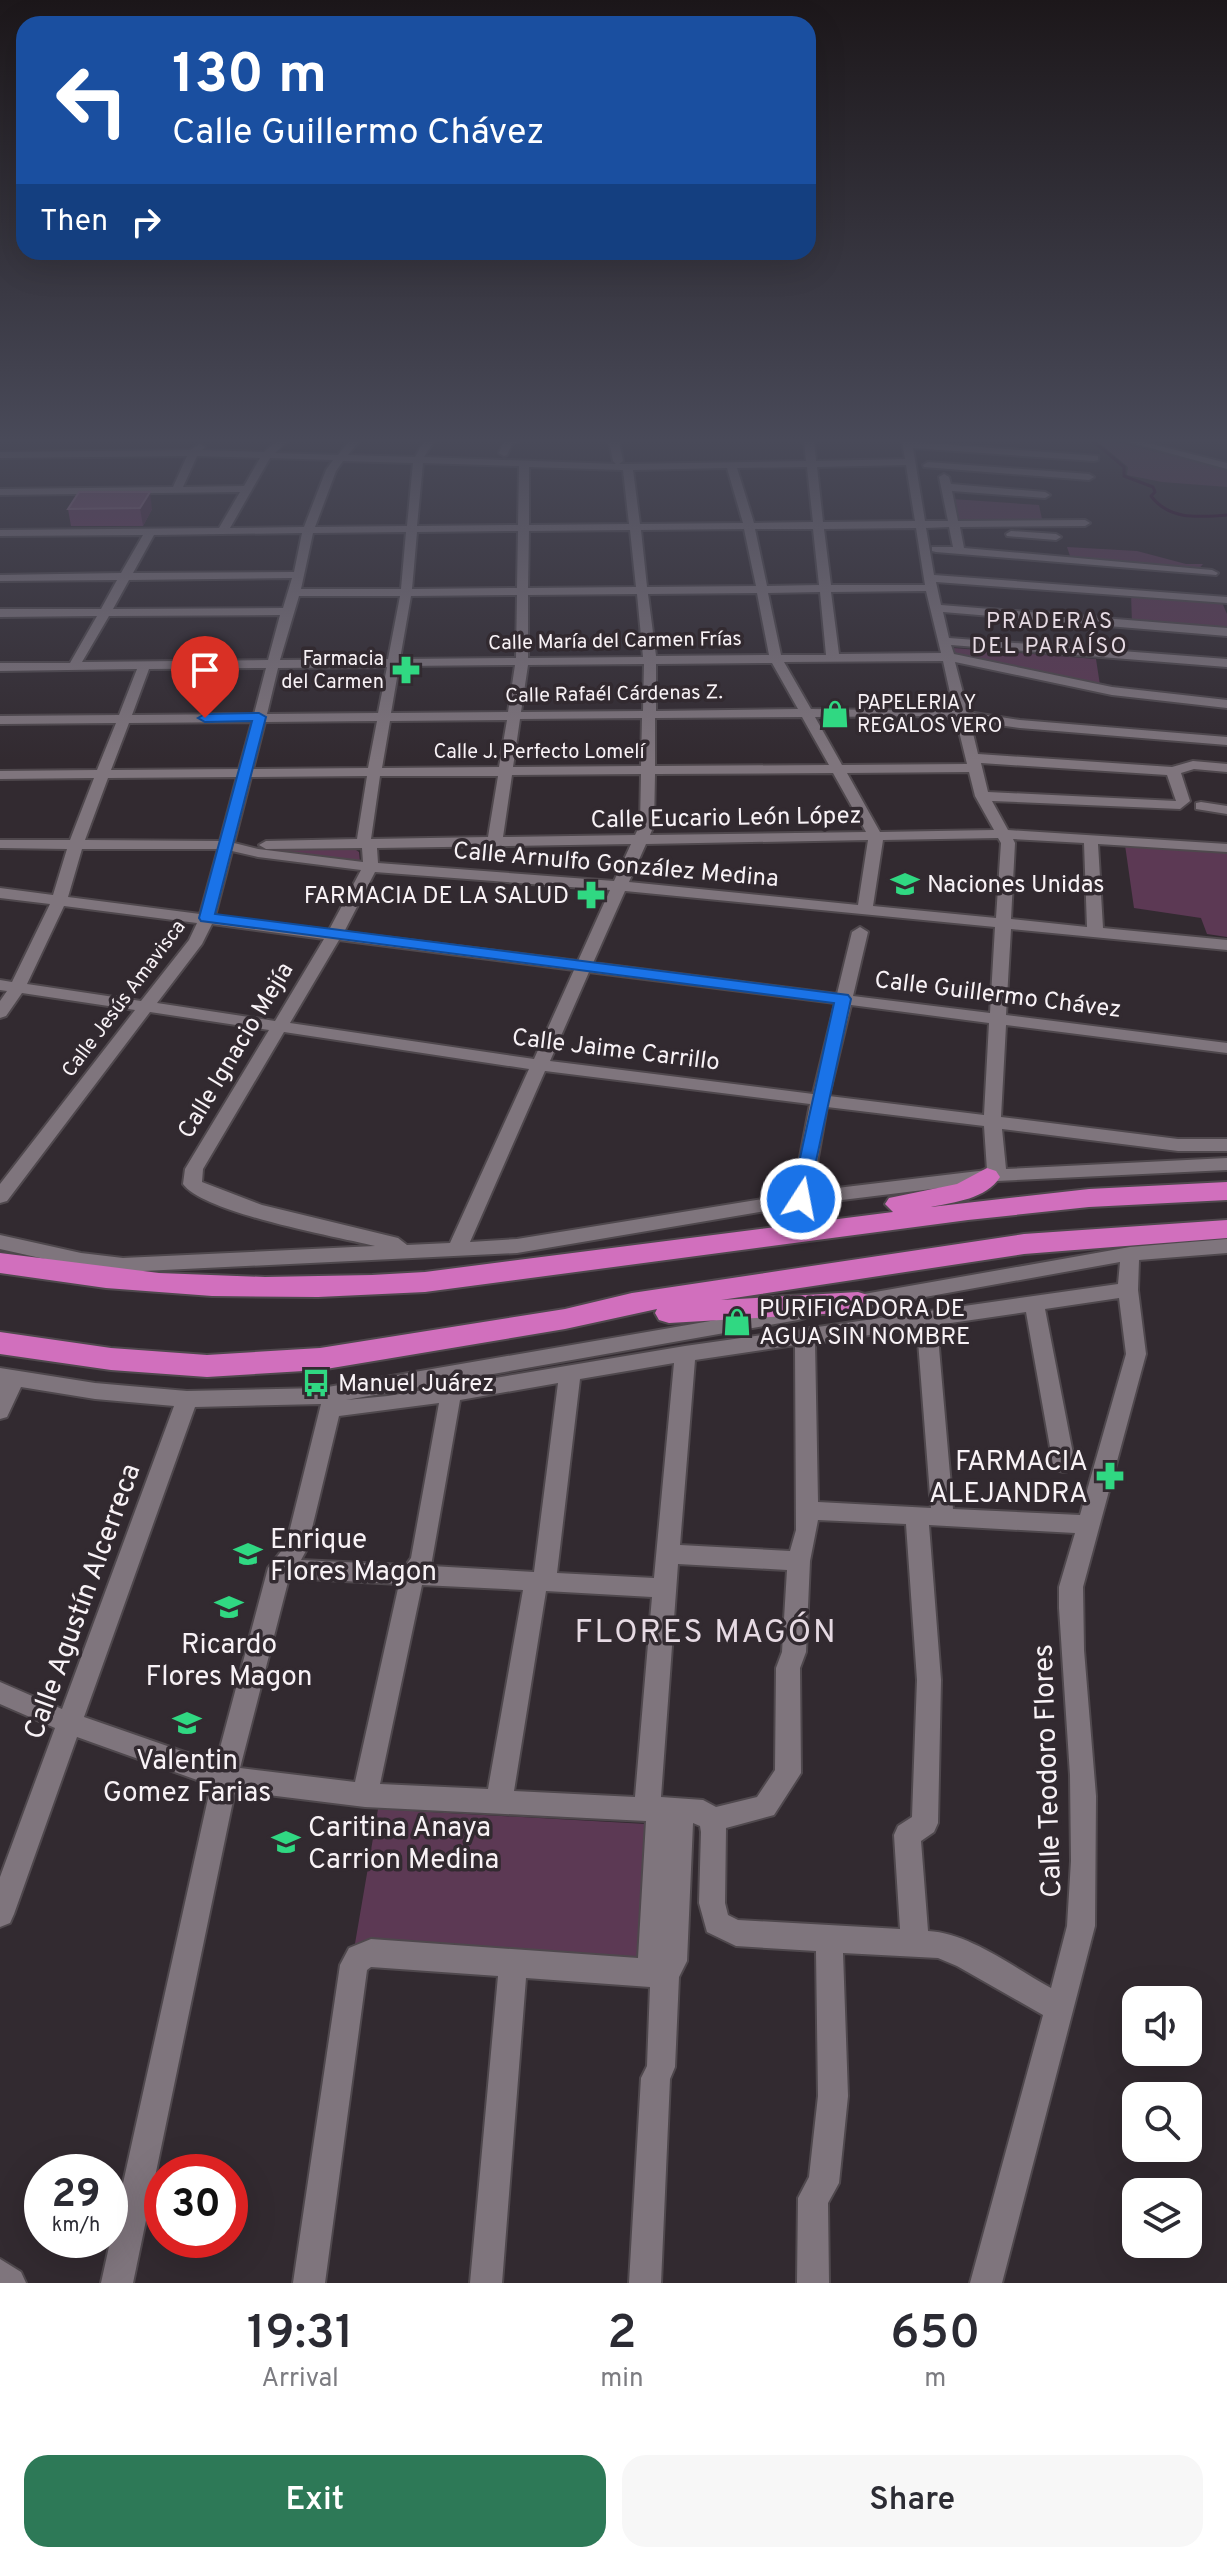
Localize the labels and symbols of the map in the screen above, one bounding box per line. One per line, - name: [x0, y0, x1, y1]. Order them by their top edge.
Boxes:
- district label: PRADERAS DEL PARAÍSO: [971, 609, 1129, 661]
- street label: Calle María del Carmen Frías: [488, 627, 742, 657]
- pin: [171, 636, 239, 718]
- place label: Farmacia del Carmen: [281, 647, 384, 696]
- pharmacy icon: Farmacia del Carmen: [391, 655, 421, 685]
- street label: Calle Rafaél Cárdenas Z.: [505, 680, 723, 710]
- place label: PAPELERIA Y REGALOS VERO: [857, 691, 1002, 740]
- shop icon: PAPELERIA Y REGALOS VERO: [820, 699, 850, 729]
- street label: Calle J. Perfecto Lomelí: [433, 740, 647, 766]
- street label: Calle Eucario León López: [590, 802, 862, 836]
- street label: Calle Arnulfo González Medina: [452, 837, 780, 895]
- school or university icon: Naciones Unidas: [890, 869, 920, 899]
- place label: Naciones Unidas: [927, 871, 1105, 901]
- pharmacy icon: FARMACIA DE LA SALUD: [576, 880, 606, 910]
- place label: FARMACIA DE LA SALUD: [304, 882, 569, 912]
- street label: Calle Jesús Amavisca: [57, 915, 192, 1083]
- street label: Calle Ignacio Mejía: [172, 957, 301, 1145]
- street label: Calle Guillermo Chávez: [873, 966, 1123, 1026]
- street label: Calle Jaime Carrillo: [510, 1023, 721, 1079]
- position arrow: [759, 1157, 843, 1241]
- place label: PURIFICADORA DE AGUA SIN NOMBRE: [759, 1295, 970, 1353]
- shop icon: PURIFICADORA DE AGUA SIN NOMBRE: [722, 1307, 752, 1337]
- bus stop icon: Manuel Juárez: [301, 1368, 331, 1398]
- place label: Manuel Juárez: [338, 1370, 494, 1400]
- place label: FARMACIA ALEJANDRA: [929, 1445, 1088, 1513]
- street label: Calle Agustín Alcerreca: [17, 1459, 150, 1745]
- pharmacy icon: FARMACIA ALEJANDRA: [1095, 1461, 1125, 1491]
- place label: Enrique Flores Magon: [270, 1523, 437, 1591]
- school or university icon: Enrique Flores Magon: [233, 1539, 263, 1569]
- school or university icon: Ricardo Flores Magon: [214, 1592, 244, 1622]
- district label: FLORES MAGÓN: [574, 1611, 838, 1654]
- place label: Ricardo Flores Magon: [146, 1628, 312, 1696]
- street label: Calle Teodoro Flores: [1027, 1643, 1071, 1898]
- school or university icon: Valentin Gomez Farias: [172, 1708, 202, 1738]
- place label: Valentin Gomez Farias: [103, 1744, 271, 1812]
- place label: Caritina Anaya Carrion Medina: [308, 1811, 499, 1879]
- school or university icon: Caritina Anaya Carrion Medina: [271, 1827, 301, 1857]
- speed limit sign: 30: [144, 2154, 248, 2258]

